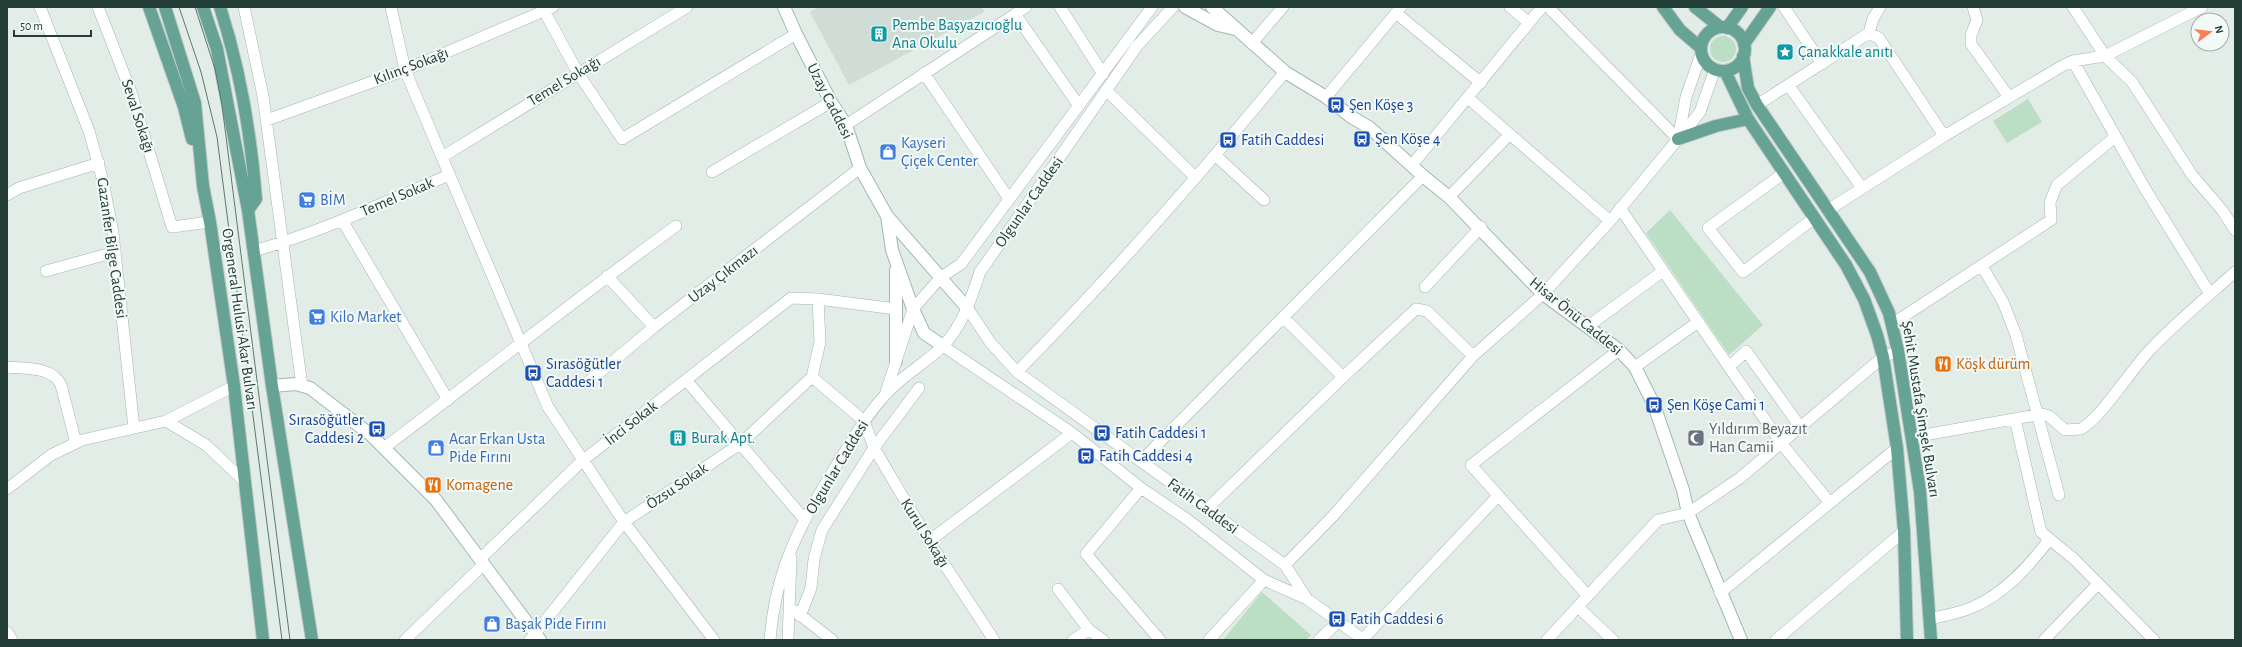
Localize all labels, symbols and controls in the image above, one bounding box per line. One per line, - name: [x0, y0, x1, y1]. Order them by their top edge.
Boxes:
- scale bar: [14, 12, 91, 38]
- north arrow: [2190, 12, 2230, 52]
- place label: Pembe Başyazıcıoğlu Ana Okulu: [892, 17, 1022, 51]
- text: 50 m: [20, 20, 43, 32]
- building icon: Pembe Başyazıcıoğlu Ana Okulu: [869, 24, 889, 44]
- text: N: [2213, 24, 2225, 35]
- place icon: Çanakkale anıtı: [1775, 42, 1795, 62]
- street label: Kılınç Sokağı: [371, 44, 451, 88]
- place label: Çanakkale anıtı: [1798, 44, 1893, 60]
- street label: Temel Sokağı: [525, 53, 603, 109]
- street label: Uzay Caddesi: [803, 61, 856, 142]
- street label: Seval Sokağı: [119, 77, 157, 155]
- bus stop icon: Şen Köşe 3: [1326, 95, 1346, 115]
- place label: Şen Köşe 3: [1349, 97, 1413, 113]
- bus stop icon: Şen Köşe 4: [1352, 129, 1372, 149]
- bus stop icon: Fatih Caddesi: [1218, 130, 1238, 150]
- place label: Şen Köşe 4: [1375, 131, 1441, 147]
- place label: Fatih Caddesi: [1241, 132, 1324, 148]
- place label: Kayseri Çiçek Center: [901, 135, 979, 169]
- shop icon: Kayseri Çiçek Center: [878, 142, 898, 162]
- street label: Olgunlar Caddesi: [992, 154, 1066, 250]
- street label: Temel Sokak: [358, 174, 437, 220]
- street label: Gazanfer Bilge Caddesi: [94, 176, 130, 320]
- supermarket icon: BİM: [297, 190, 317, 210]
- place label: BİM: [320, 190, 346, 208]
- street label: Orgeneral Hulusi Akar Bulvarı: [219, 227, 261, 411]
- street label: Uzay Çıkmazı: [685, 242, 761, 307]
- street label: Hisar Önü Caddesi: [1526, 272, 1627, 358]
- supermarket icon: Kilo Market: [307, 307, 327, 327]
- place label: Kilo Market: [330, 309, 401, 325]
- street label: Şehit Mustafa Şimşek Bulvarı: [1899, 319, 1943, 499]
- restaurant icon: Köşk dürüm: [1933, 354, 1953, 374]
- place label: Sırasöğütler Caddesi 1: [546, 356, 622, 390]
- place label: Köşk dürüm: [1956, 356, 2030, 372]
- bus stop icon: Sırasöğütler Caddesi 1: [523, 363, 543, 383]
- bus stop icon: Şen Köşe Cami 1: [1644, 395, 1664, 415]
- street label: İnci Sokak: [600, 396, 661, 448]
- place label: Şen Köşe Cami 1: [1667, 397, 1765, 413]
- place label: Sırasöğütler Caddesi 2: [289, 412, 365, 446]
- street label: Olgunlar Caddesi: [803, 417, 871, 517]
- bus stop icon: Sırasöğütler Caddesi 2: [367, 419, 387, 439]
- place label: Yıldırım Beyazıt Han Camii: [1709, 421, 1807, 455]
- bus stop icon: Fatih Caddesi 1: [1092, 423, 1112, 443]
- place label: Fatih Caddesi 1: [1115, 425, 1206, 441]
- building icon: Burak Apt.: [668, 428, 688, 448]
- mosque icon: Yıldırım Beyazıt Han Camii: [1686, 428, 1706, 448]
- place label: Burak Apt.: [691, 430, 755, 446]
- place label: Acar Erkan Usta Pide Fırını: [449, 431, 545, 465]
- shop icon: Acar Erkan Usta Pide Fırını: [426, 438, 446, 458]
- bus stop icon: Fatih Caddesi 4: [1076, 446, 1096, 466]
- place label: Fatih Caddesi 4: [1099, 448, 1193, 464]
- street label: Özsu Sokak: [642, 458, 711, 512]
- restaurant icon: Komagene: [423, 475, 443, 495]
- street label: Fatih Caddesi: [1165, 475, 1241, 537]
- place label: Komagene: [446, 477, 513, 493]
- street label: Kurul Sokağı: [898, 496, 952, 570]
- bus stop icon: Fatih Caddesi 6: [1327, 609, 1347, 629]
- place label: Fatih Caddesi 6: [1350, 611, 1443, 627]
- shop icon: Başak Pide Fırını: [482, 614, 502, 634]
- place label: Başak Pide Fırını: [505, 616, 607, 632]

